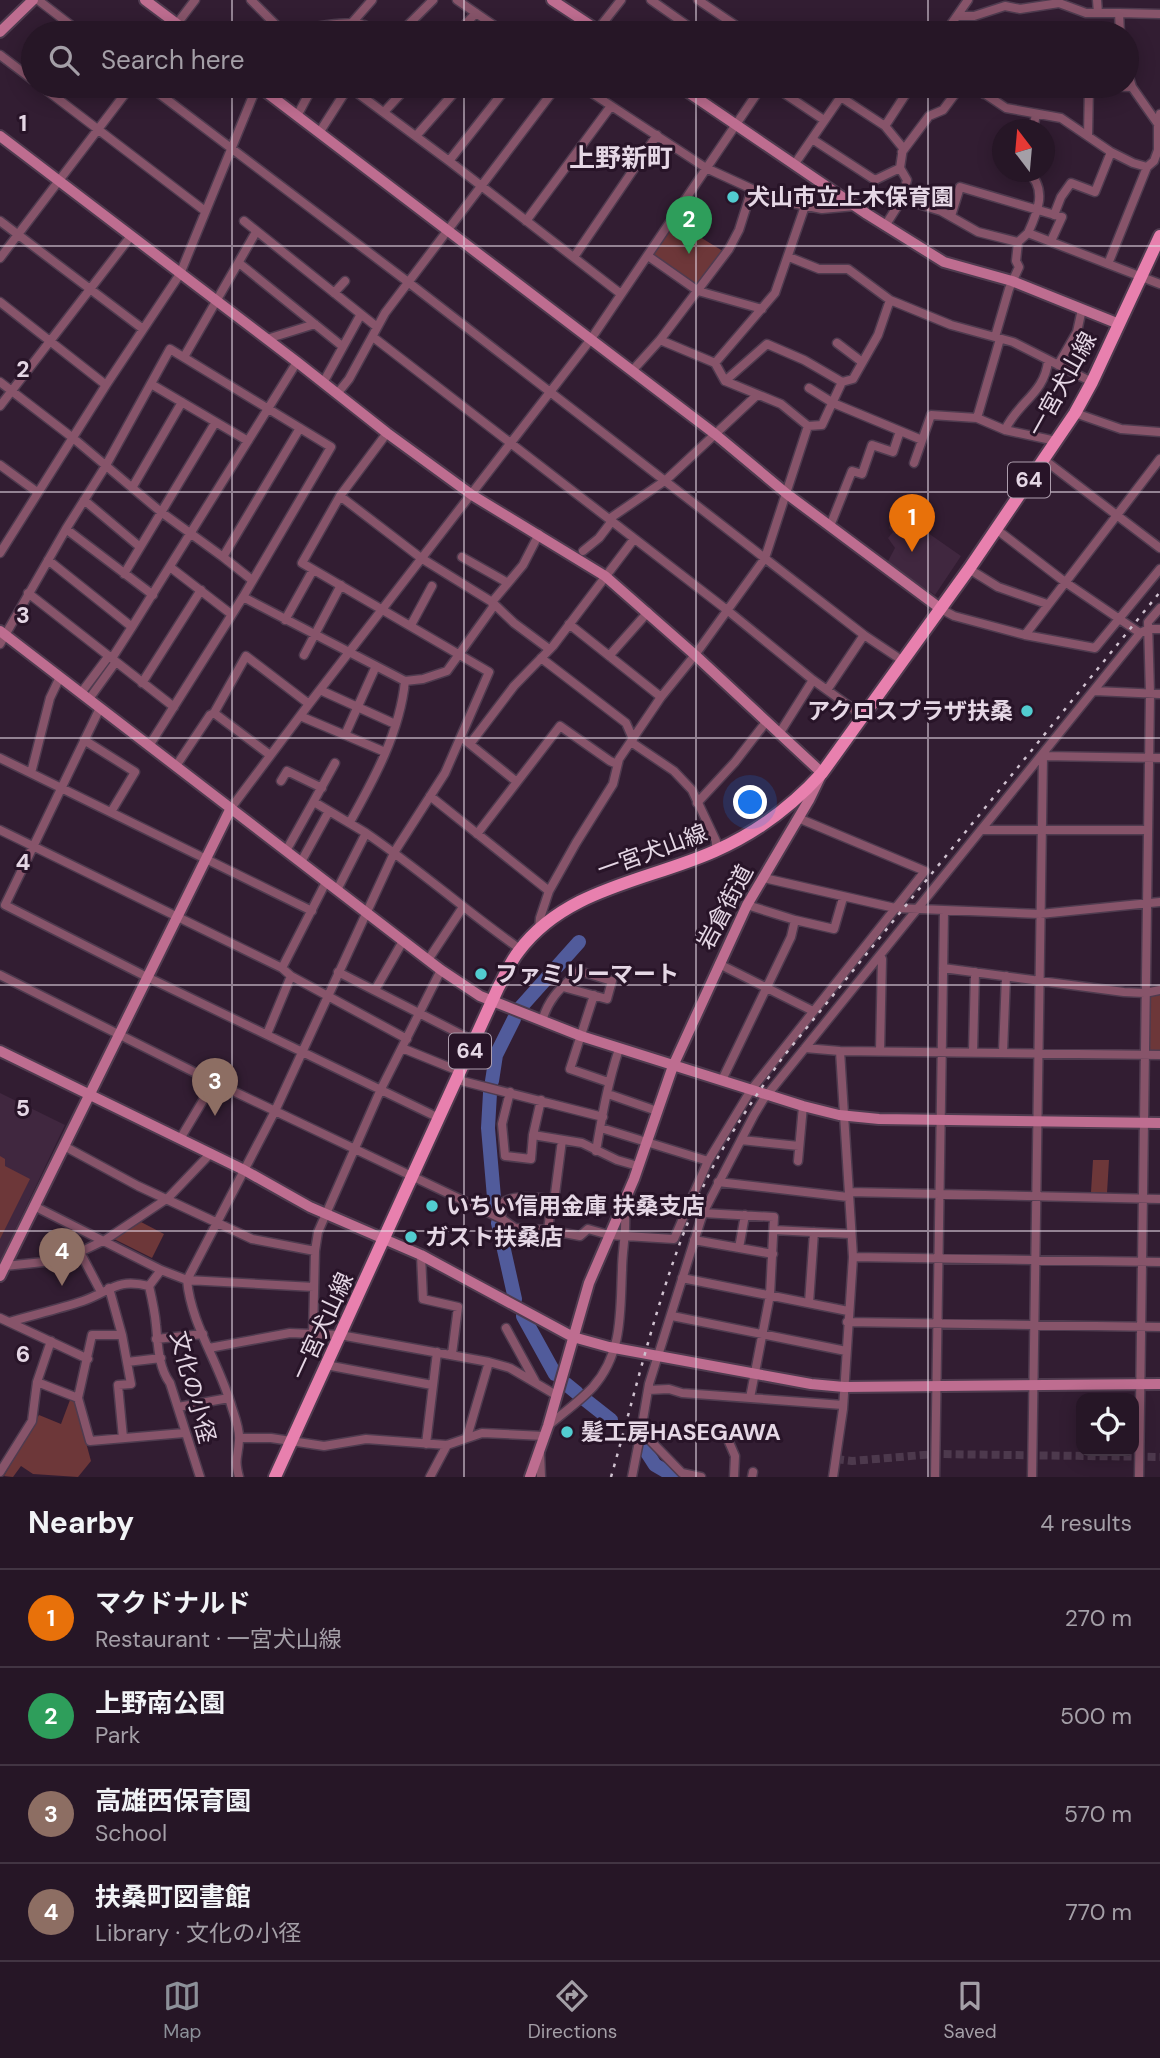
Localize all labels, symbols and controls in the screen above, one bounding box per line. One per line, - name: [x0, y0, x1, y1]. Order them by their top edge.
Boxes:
- search box: [21, 21, 1139, 98]
- icon: search: [45, 41, 83, 79]
- text: Search here: [101, 43, 244, 77]
- text: 1: [19, 108, 27, 138]
- north arrow: [992, 119, 1055, 182]
- district label: 上野新町: [569, 141, 673, 175]
- place label: 犬山市立上木保育園: [747, 182, 954, 212]
- marker: 犬山市立上木保育園: [725, 189, 741, 205]
- pin: 2: [666, 196, 712, 254]
- street label: 一宮犬山線: [1021, 326, 1103, 442]
- text: 2: [16, 354, 30, 384]
- road number: 64: [1008, 462, 1050, 498]
- pin: 1: [889, 494, 935, 552]
- text: 3: [16, 600, 30, 630]
- place label: アクロスプラザ扶桑: [807, 696, 1013, 726]
- marker: アクロスプラザ扶桑: [1019, 703, 1035, 719]
- your location: [733, 785, 767, 819]
- street label: 一宮犬山線: [593, 817, 711, 885]
- text: 4: [16, 847, 31, 877]
- street label: 岩倉街道: [690, 859, 760, 955]
- place label: ファミリーマート: [495, 959, 679, 989]
- marker: ファミリーマート: [473, 966, 489, 982]
- road number: 64: [449, 1034, 491, 1068]
- pin: 3: [192, 1058, 238, 1116]
- text: 5: [16, 1093, 30, 1123]
- place label: いちい信用金庫 扶桑支店: [446, 1191, 704, 1221]
- marker: いちい信用金庫 扶桑支店: [424, 1198, 440, 1214]
- place label: ガスト扶桑店: [425, 1222, 563, 1252]
- pin: 4: [39, 1228, 85, 1286]
- marker: ガスト扶桑店: [403, 1229, 419, 1245]
- street label: 一宮犬山線: [284, 1268, 360, 1384]
- street label: 文化の小径: [164, 1328, 222, 1446]
- text: 6: [16, 1339, 30, 1369]
- map controls: [1076, 1393, 1139, 1456]
- button: locate: [1076, 1393, 1139, 1456]
- place label: 髪工房HASEGAWA: [581, 1417, 781, 1447]
- marker: 髪工房HASEGAWA: [559, 1424, 575, 1440]
- text: Nearby: [28, 1503, 134, 1542]
- text: 4 results: [1040, 1508, 1132, 1538]
- text: マクドナルド: [95, 1586, 251, 1620]
- text: 1: [47, 1603, 55, 1633]
- text: 270 m: [1065, 1603, 1132, 1633]
- text: Restaurant · 一宮犬山線: [95, 1624, 342, 1654]
- text: 上野南公園: [95, 1686, 225, 1720]
- text: 2: [44, 1701, 58, 1731]
- text: 500 m: [1060, 1701, 1132, 1731]
- text: Park: [95, 1720, 140, 1750]
- text: 高雄西保育園: [95, 1784, 251, 1818]
- text: 3: [44, 1799, 58, 1829]
- text: 570 m: [1064, 1799, 1132, 1829]
- text: School: [95, 1818, 167, 1848]
- text: 扶桑町図書館: [95, 1880, 251, 1914]
- text: 4: [44, 1897, 58, 1927]
- text: 770 m: [1065, 1897, 1132, 1927]
- text: Library · 文化の小径: [95, 1918, 301, 1948]
- tab: Map: [163, 1977, 201, 2044]
- tab: Directions: [528, 1977, 617, 2044]
- tab: Saved: [944, 1977, 997, 2044]

